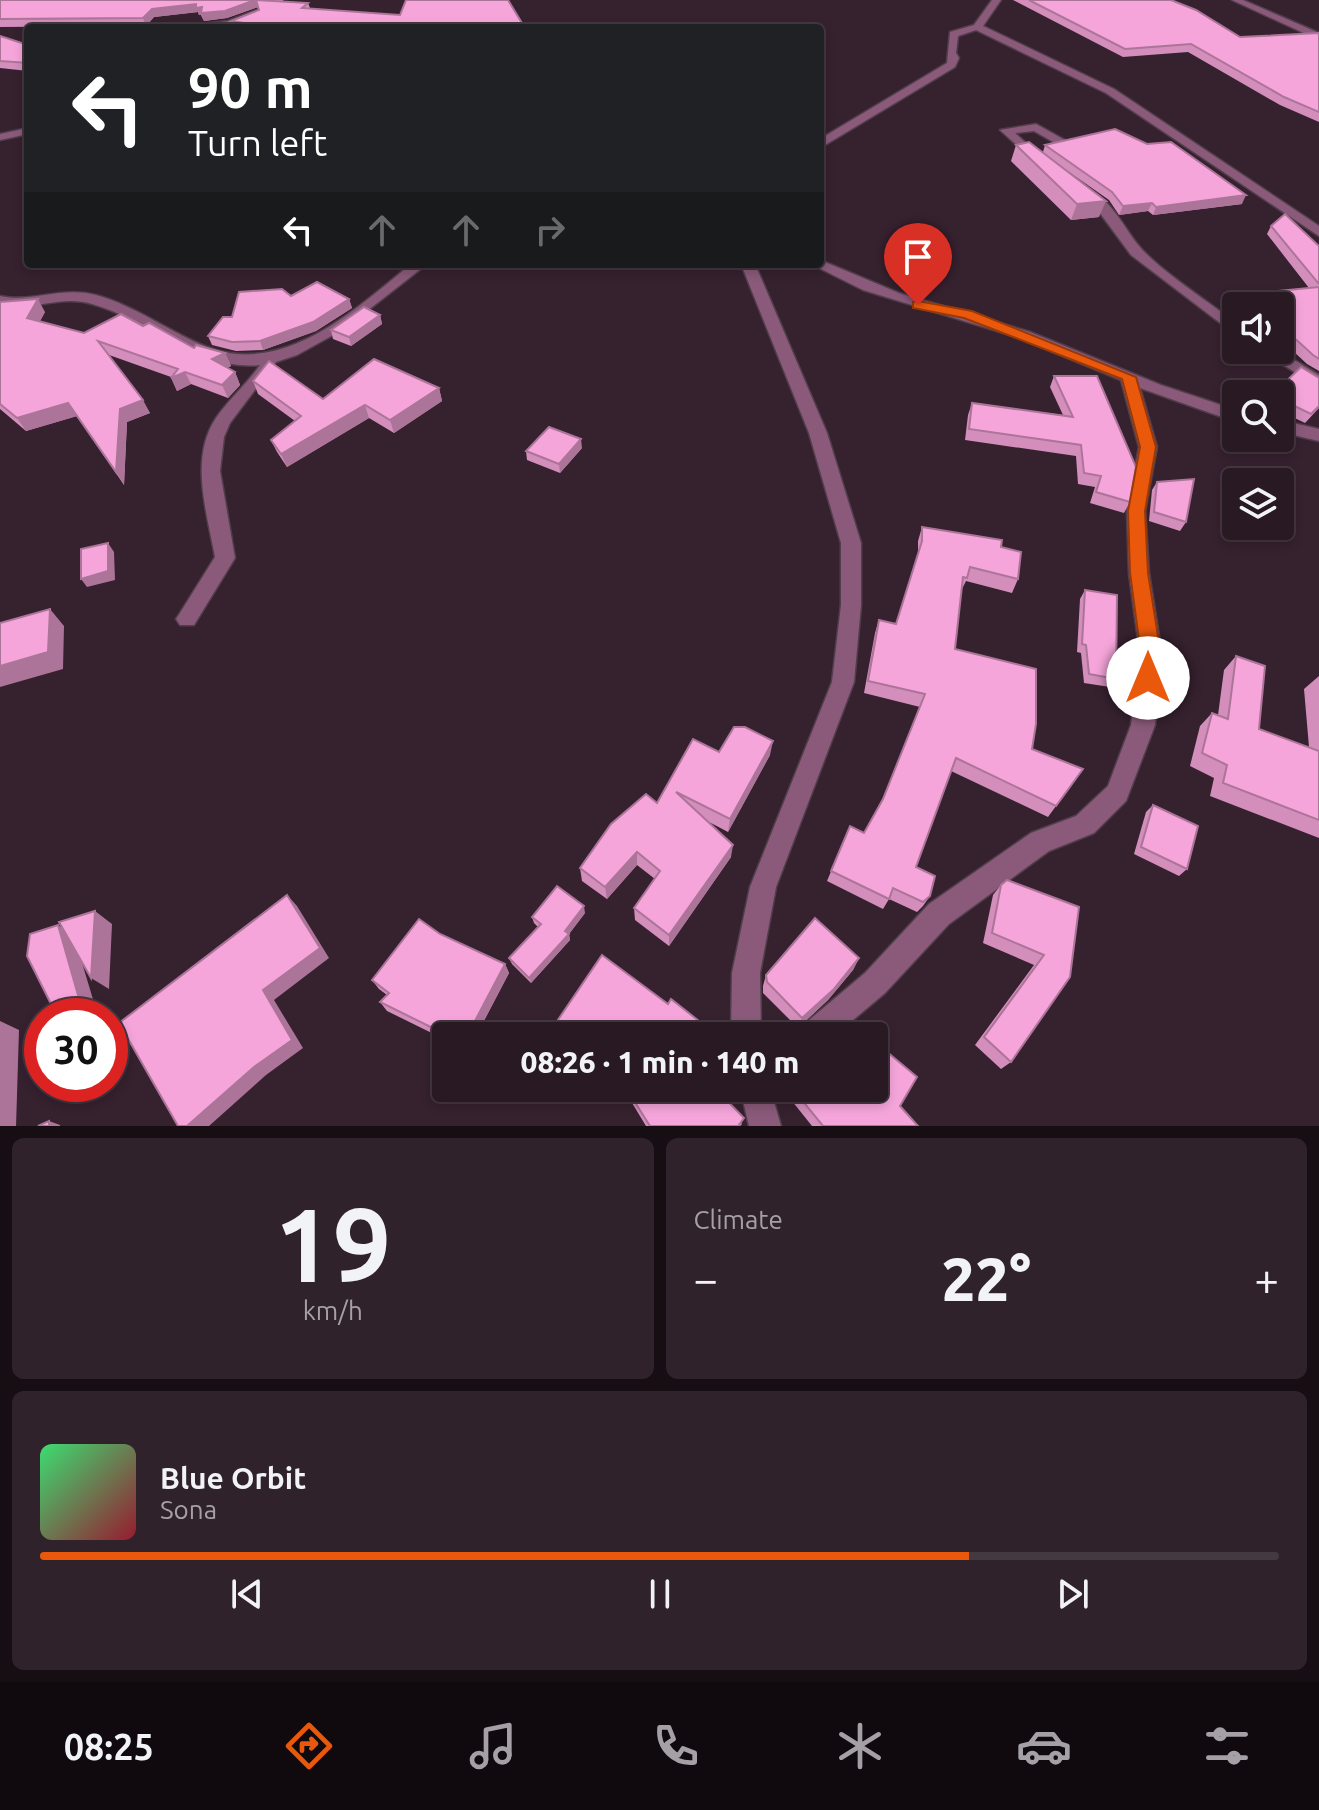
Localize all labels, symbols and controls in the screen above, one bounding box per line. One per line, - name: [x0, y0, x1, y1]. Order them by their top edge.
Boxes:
- icon: left: [56, 56, 160, 160]
- text: 90 m: [188, 56, 313, 119]
- text: Turn left: [188, 122, 327, 163]
- icon: left: [276, 208, 320, 252]
- icon: ahead: [360, 208, 404, 252]
- icon: ahead: [444, 208, 488, 252]
- icon: right: [528, 208, 572, 252]
- pin: [884, 223, 952, 305]
- icon: arrive: [896, 235, 940, 279]
- map controls: [1222, 292, 1294, 540]
- button: sound: [1222, 292, 1294, 364]
- button: search: [1222, 380, 1294, 452]
- button: layers: [1222, 468, 1294, 540]
- position arrow: [1106, 636, 1190, 720]
- speed limit sign: 30: [24, 998, 128, 1102]
- text: 08:26 · 1 min · 140 m: [521, 1045, 799, 1079]
- text: 19: [274, 1185, 391, 1302]
- text: Climate: [694, 1205, 783, 1234]
- text: 22°: [942, 1245, 1031, 1312]
- text: −: [694, 1254, 718, 1303]
- text: +: [1254, 1254, 1279, 1303]
- text: km/h: [303, 1296, 363, 1325]
- text: Blue Orbit: [160, 1461, 306, 1495]
- text: Sona: [160, 1495, 217, 1524]
- icon: previous: [225, 1572, 269, 1616]
- icon: pause: [638, 1572, 682, 1616]
- icon: next: [1051, 1572, 1095, 1616]
- icon: directions: [281, 1718, 337, 1774]
- icon: music: [465, 1718, 521, 1774]
- icon: phone: [648, 1718, 704, 1774]
- icon: climate: [832, 1718, 888, 1774]
- icon: car: [1016, 1718, 1072, 1774]
- icon: filters: [1199, 1718, 1255, 1774]
- text: 08:25: [64, 1726, 154, 1767]

